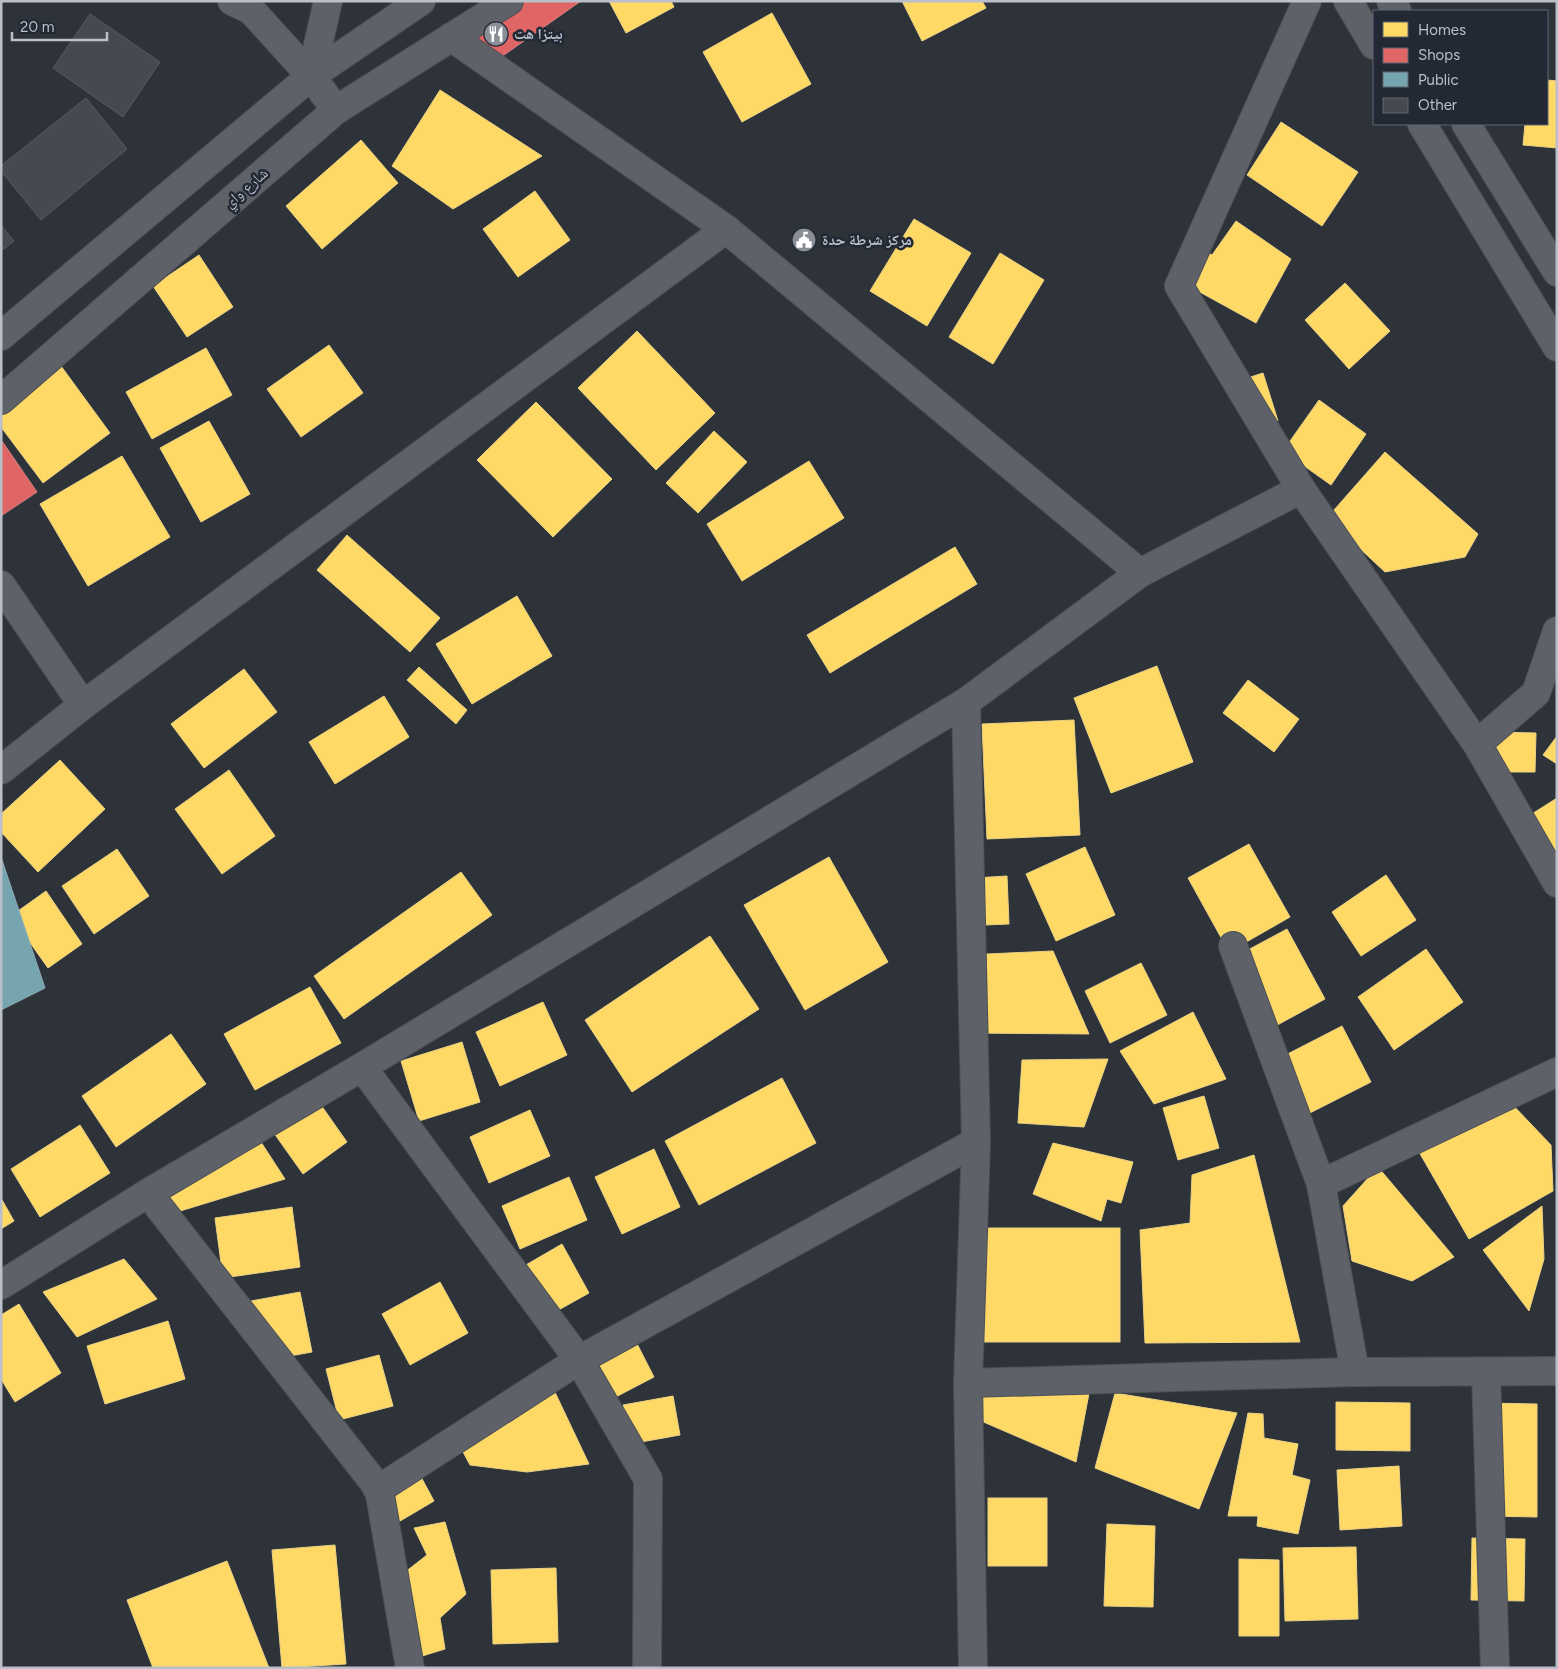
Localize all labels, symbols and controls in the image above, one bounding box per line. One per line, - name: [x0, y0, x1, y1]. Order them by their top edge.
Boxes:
- scale bar: [12, 10, 108, 42]
- legend: [1373, 10, 1548, 125]
- text: 20 m: [20, 18, 54, 36]
- restaurant icon: بيتزا هت: [483, 21, 509, 47]
- text: Homes: [1418, 21, 1466, 39]
- place label: بيتزا هت: [514, 25, 563, 43]
- text: Shops: [1418, 46, 1460, 64]
- text: Public: [1418, 71, 1459, 89]
- text: Other: [1418, 96, 1457, 114]
- street label: شارع واي: [220, 164, 273, 214]
- public building icon: مركز شرطة حدة: [791, 227, 817, 253]
- place label: مركز شرطة حدة: [822, 231, 912, 249]

